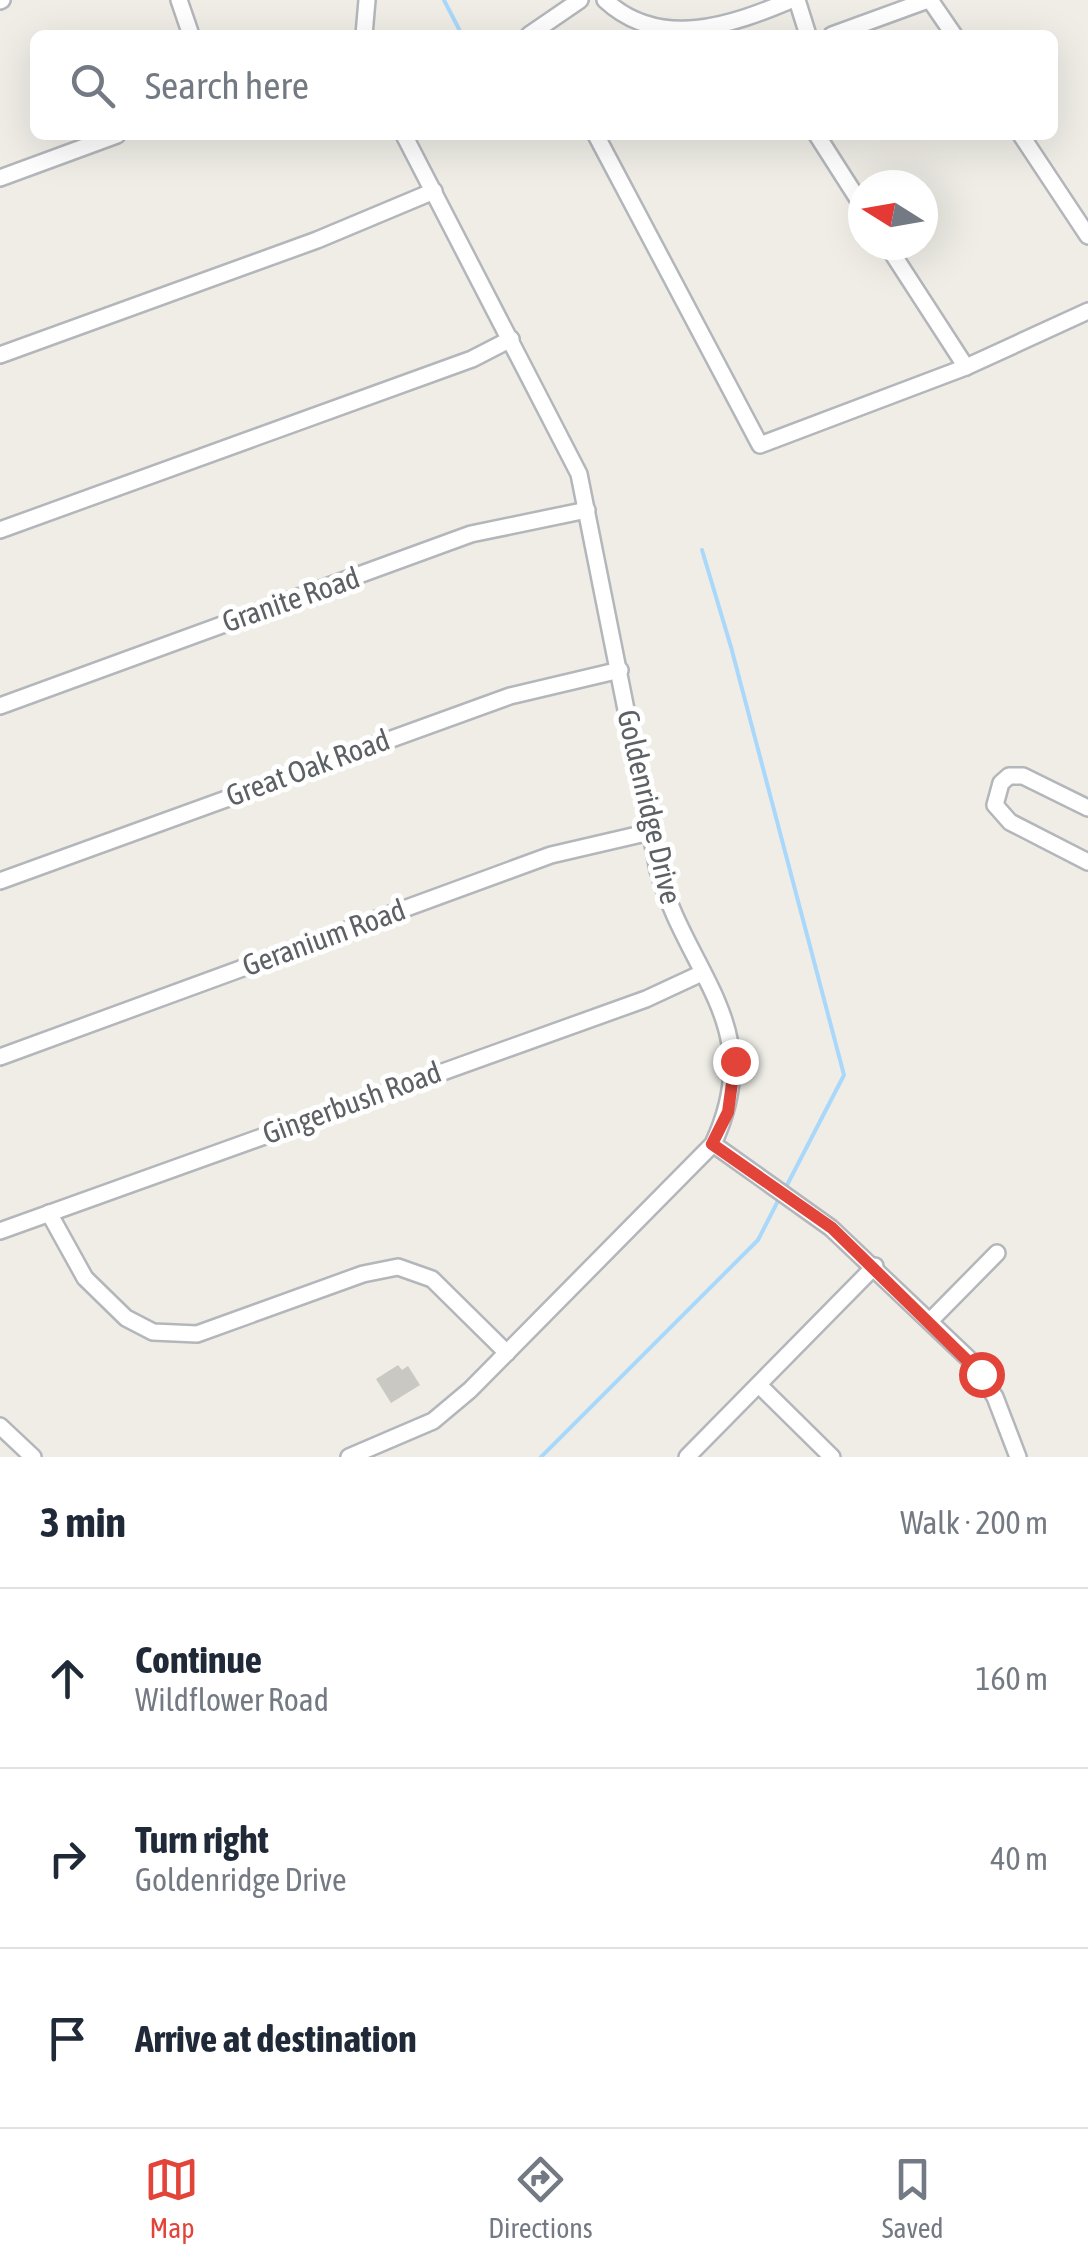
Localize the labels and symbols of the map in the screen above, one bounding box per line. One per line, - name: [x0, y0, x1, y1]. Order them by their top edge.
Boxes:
- north arrow: [848, 170, 938, 260]
- street label: Granite Road: [218, 560, 364, 638]
- street label: Goldenridge Drive: [611, 706, 689, 907]
- street label: Great Oak Road: [221, 722, 394, 812]
- street label: Geranium Road: [238, 892, 410, 982]
- route end: [713, 1039, 759, 1085]
- street label: Gingerbush Road: [258, 1054, 446, 1150]
- route start: [959, 1352, 1005, 1398]

